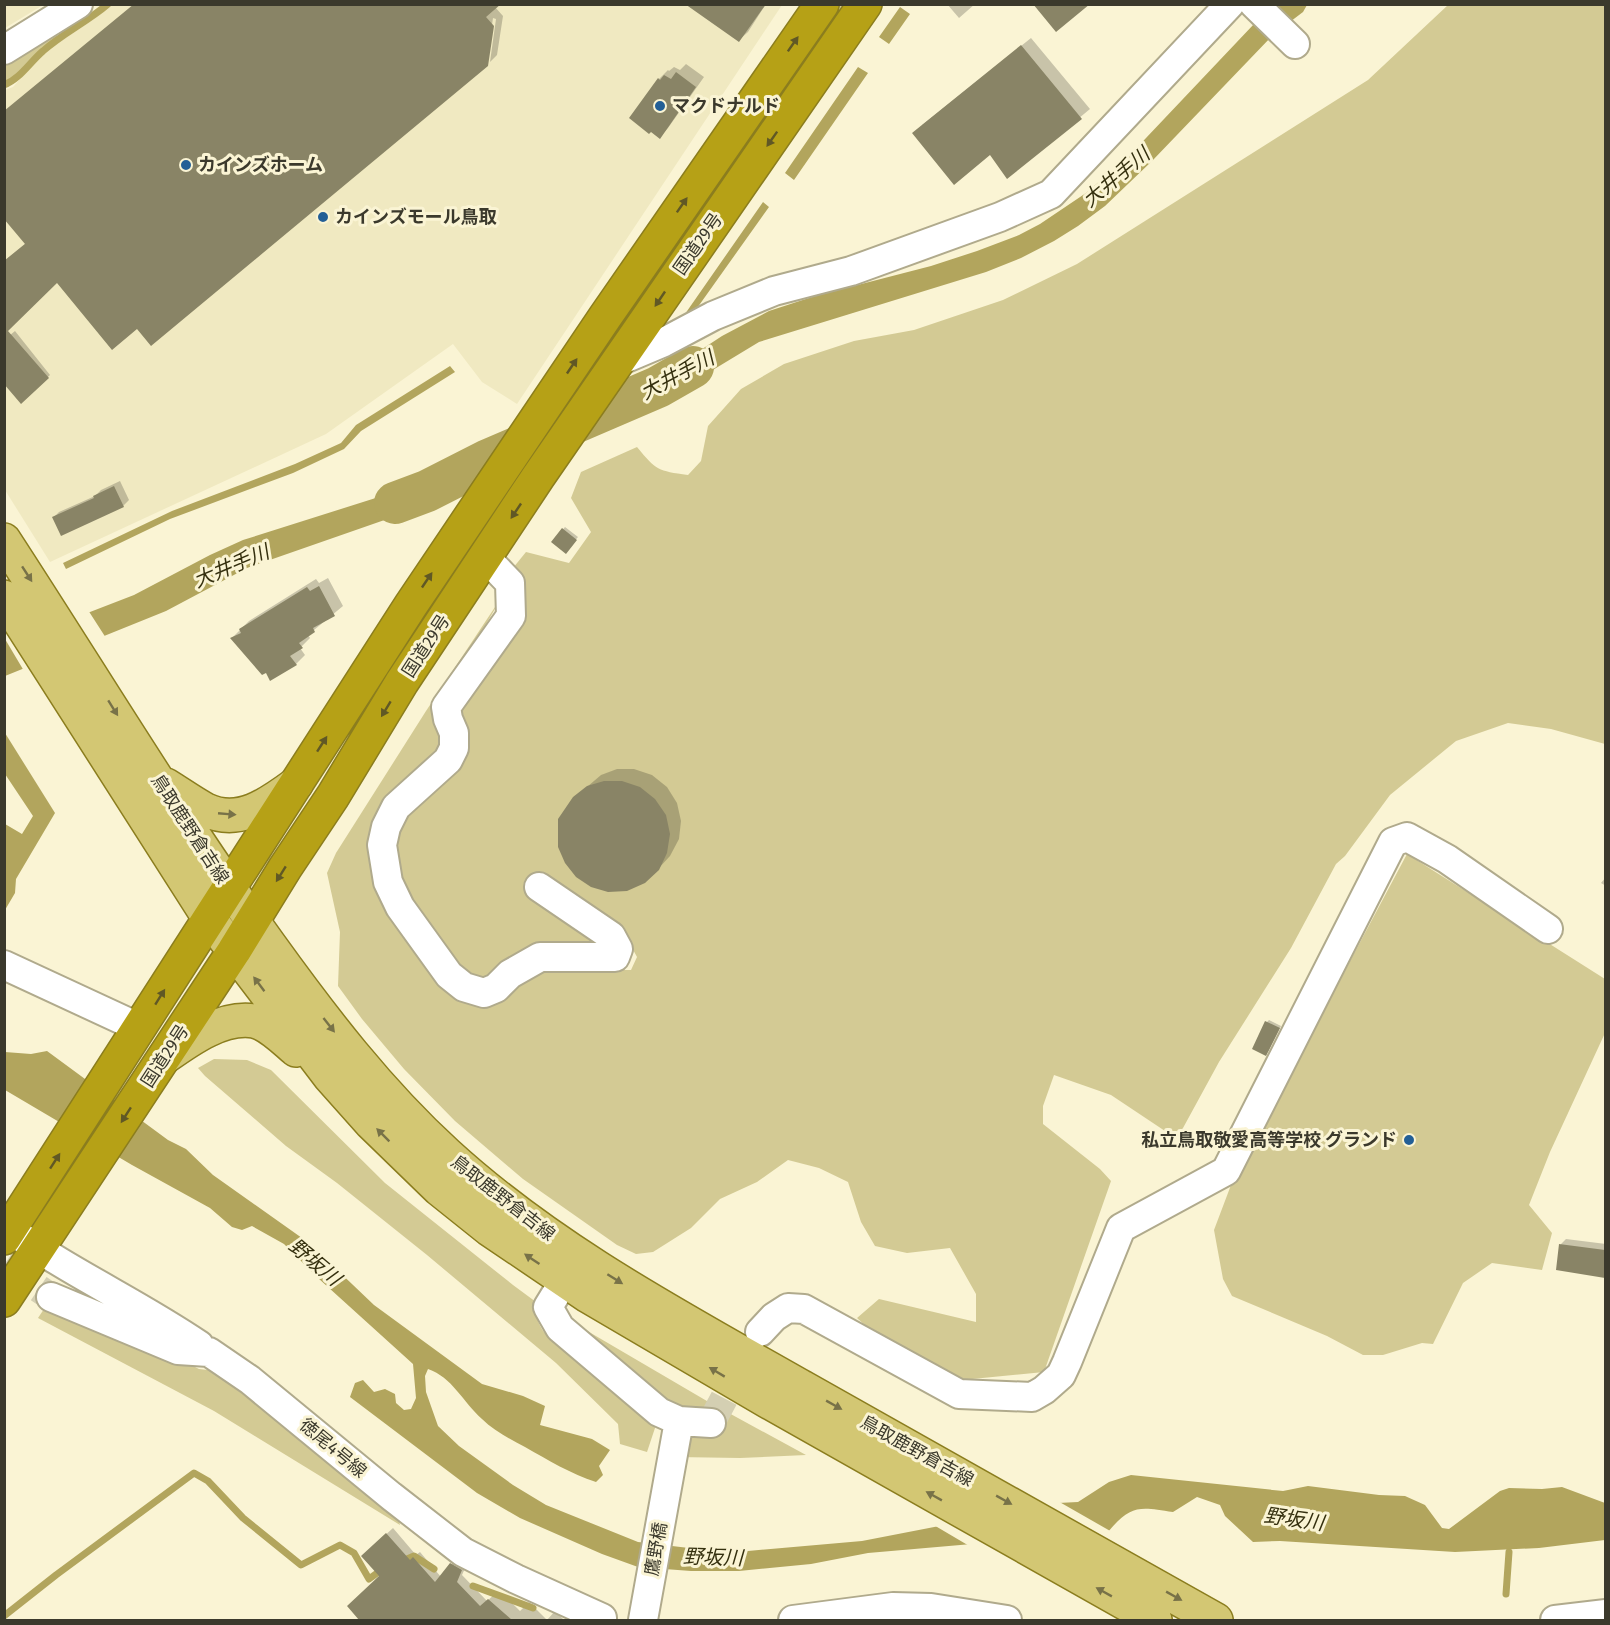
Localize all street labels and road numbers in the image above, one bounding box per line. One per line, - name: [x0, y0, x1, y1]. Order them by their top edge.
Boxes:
- street label: 国道29号: [669, 209, 727, 279]
- street label: 国道29号: [398, 610, 454, 682]
- street label: 鳥取鹿野倉吉線: [146, 770, 234, 888]
- street label: 国道29号: [137, 1020, 193, 1092]
- street label: 鳥取鹿野倉吉線: [447, 1151, 559, 1245]
- street label: 鳥取鹿野倉吉線: [857, 1411, 977, 1491]
- street label: 徳尾4号線: [295, 1414, 371, 1482]
- street label: 鷹野橋: [640, 1521, 672, 1577]

